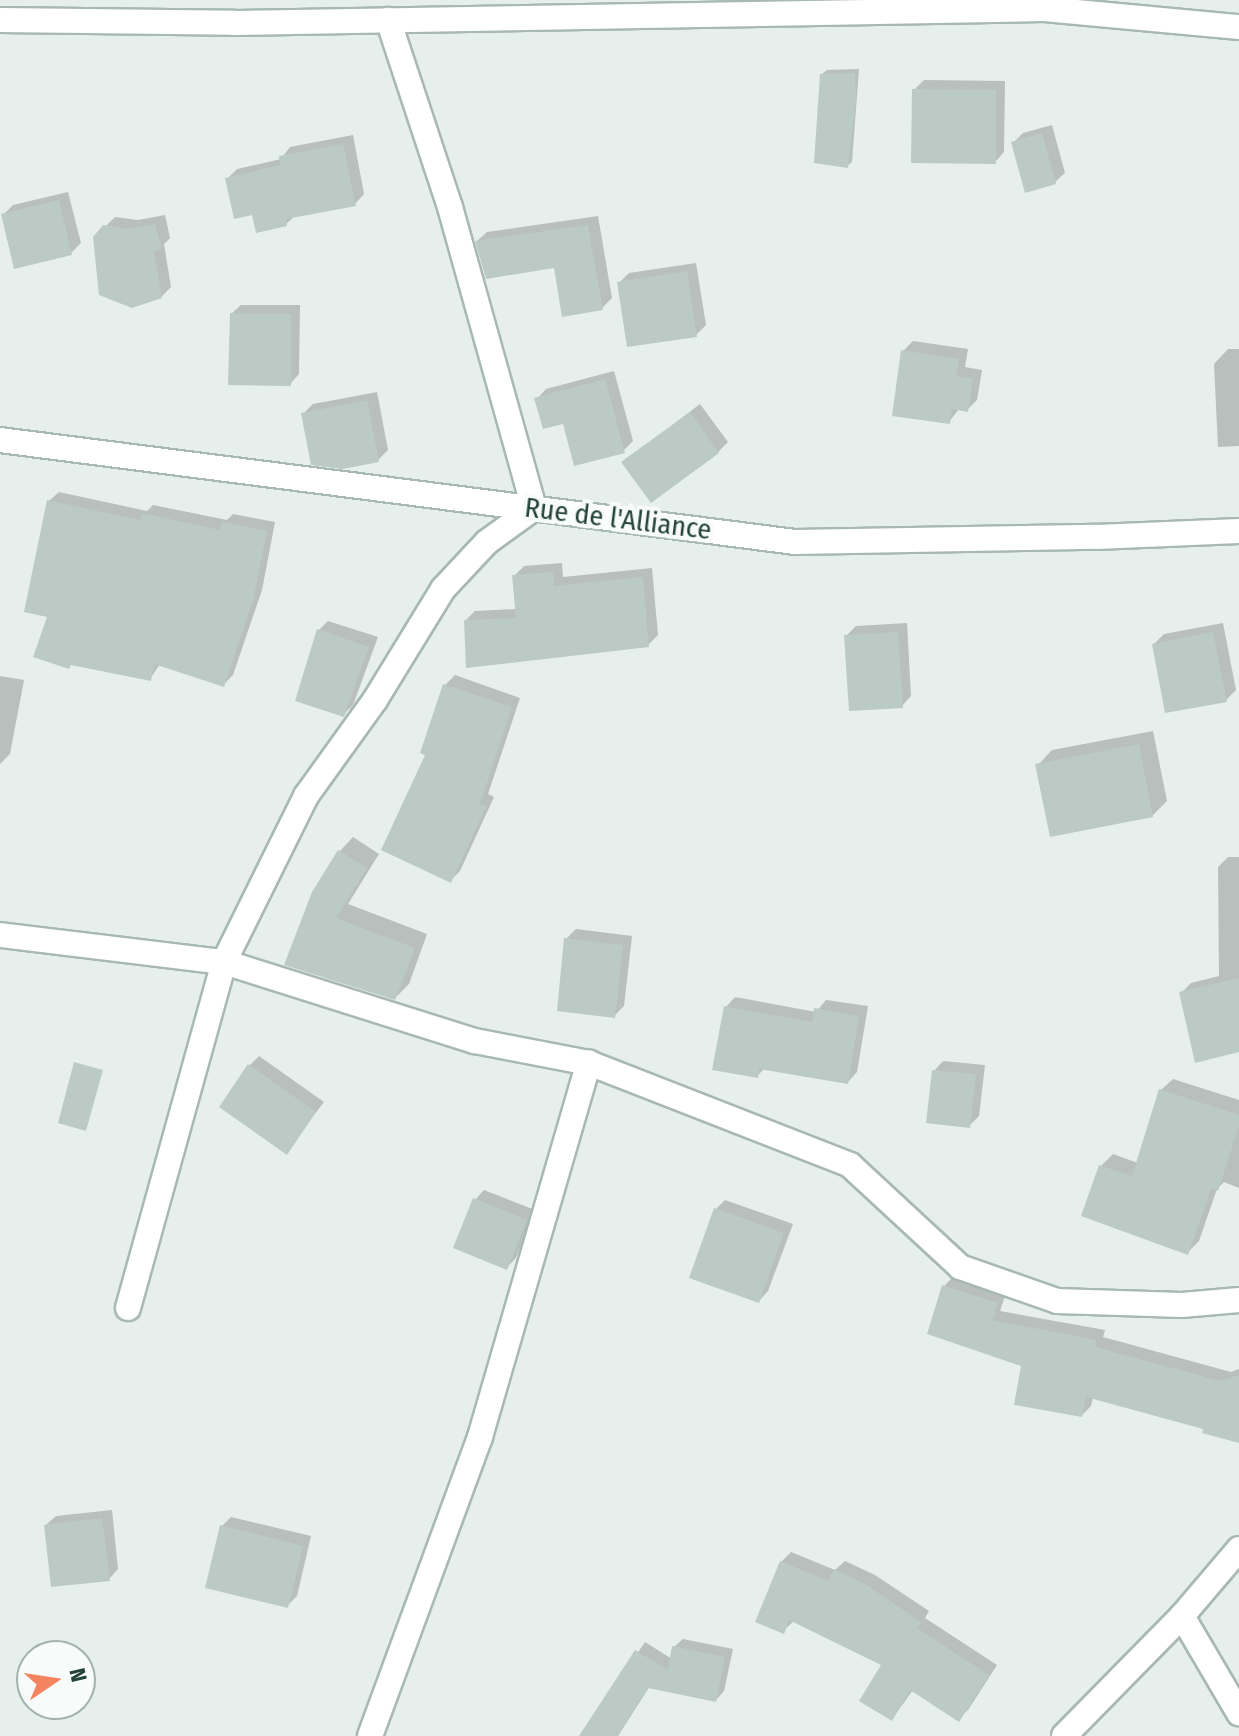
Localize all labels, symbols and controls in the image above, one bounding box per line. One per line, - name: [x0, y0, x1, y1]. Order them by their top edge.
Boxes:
- street label: Rue de l'Alliance: [523, 491, 713, 547]
- north arrow: [16, 1640, 96, 1720]
- text: N: [63, 1665, 93, 1684]

